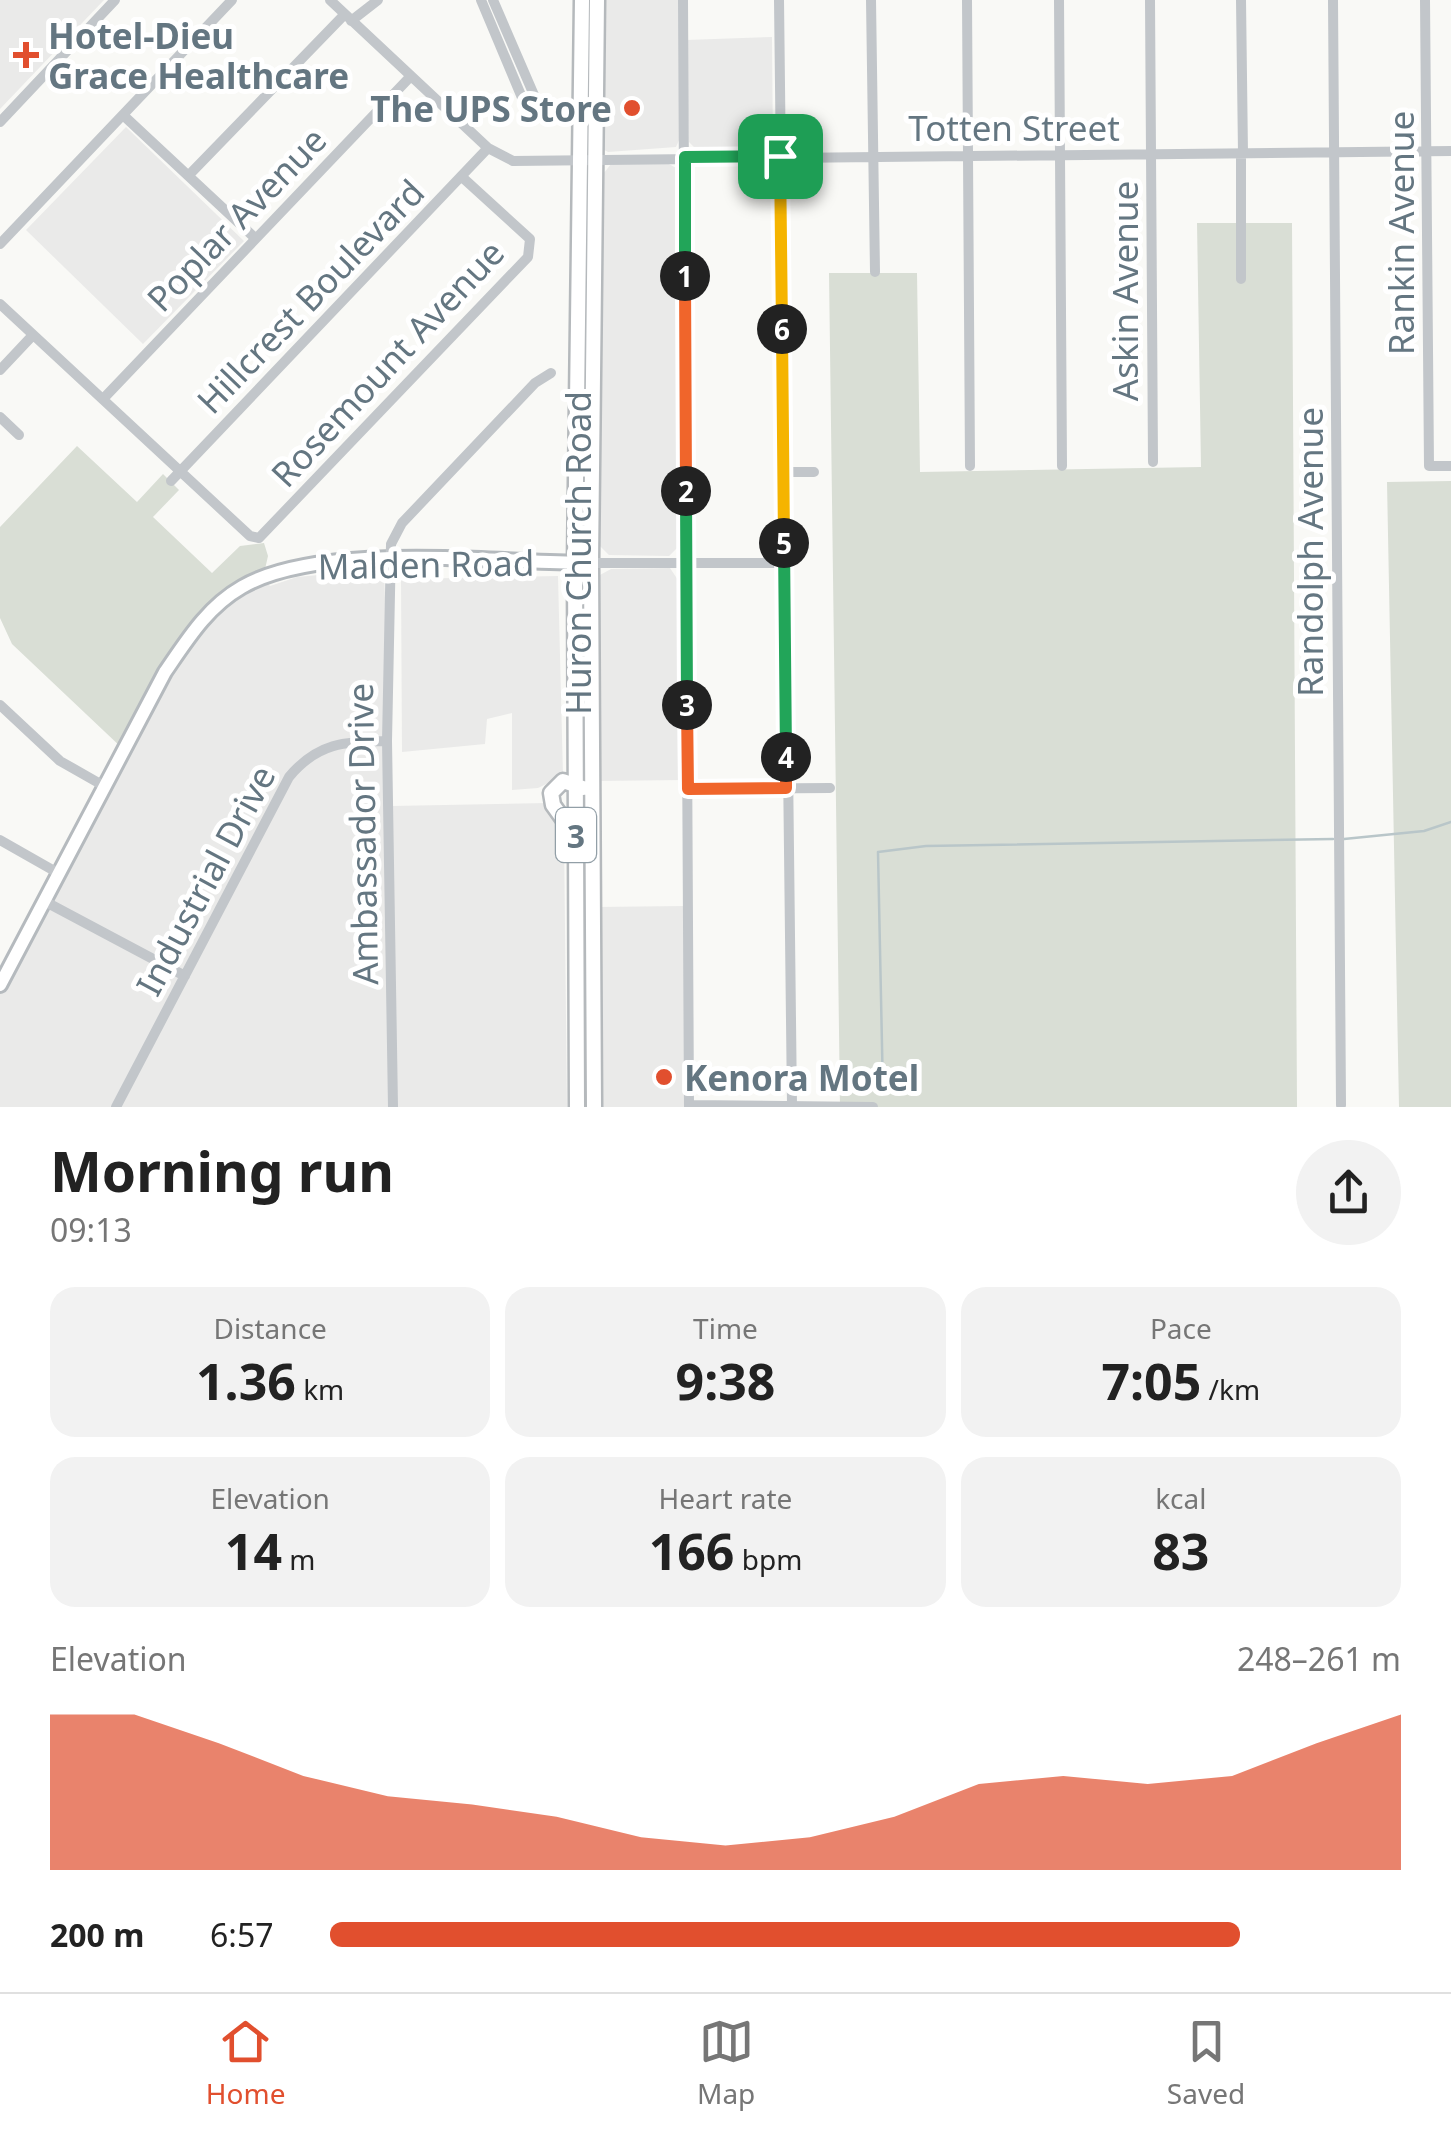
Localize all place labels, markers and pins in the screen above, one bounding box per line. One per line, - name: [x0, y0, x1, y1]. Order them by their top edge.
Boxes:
- place label: Hotel-Dieu Grace Healthcare: [48, 12, 349, 99]
- marker: Hotel-Dieu Grace Healthcare: [13, 42, 39, 68]
- place label: The UPS Store: [370, 85, 612, 132]
- marker: The UPS Store: [621, 97, 643, 119]
- pin: [738, 114, 823, 199]
- pin: 1: [660, 251, 710, 301]
- pin: 6: [757, 304, 807, 354]
- pin: 2: [661, 466, 711, 516]
- pin: 5: [759, 518, 809, 568]
- pin: 3: [662, 680, 712, 730]
- pin: 4: [761, 732, 811, 782]
- place label: Kenora Motel: [684, 1054, 919, 1101]
- marker: Kenora Motel: [653, 1066, 675, 1088]

